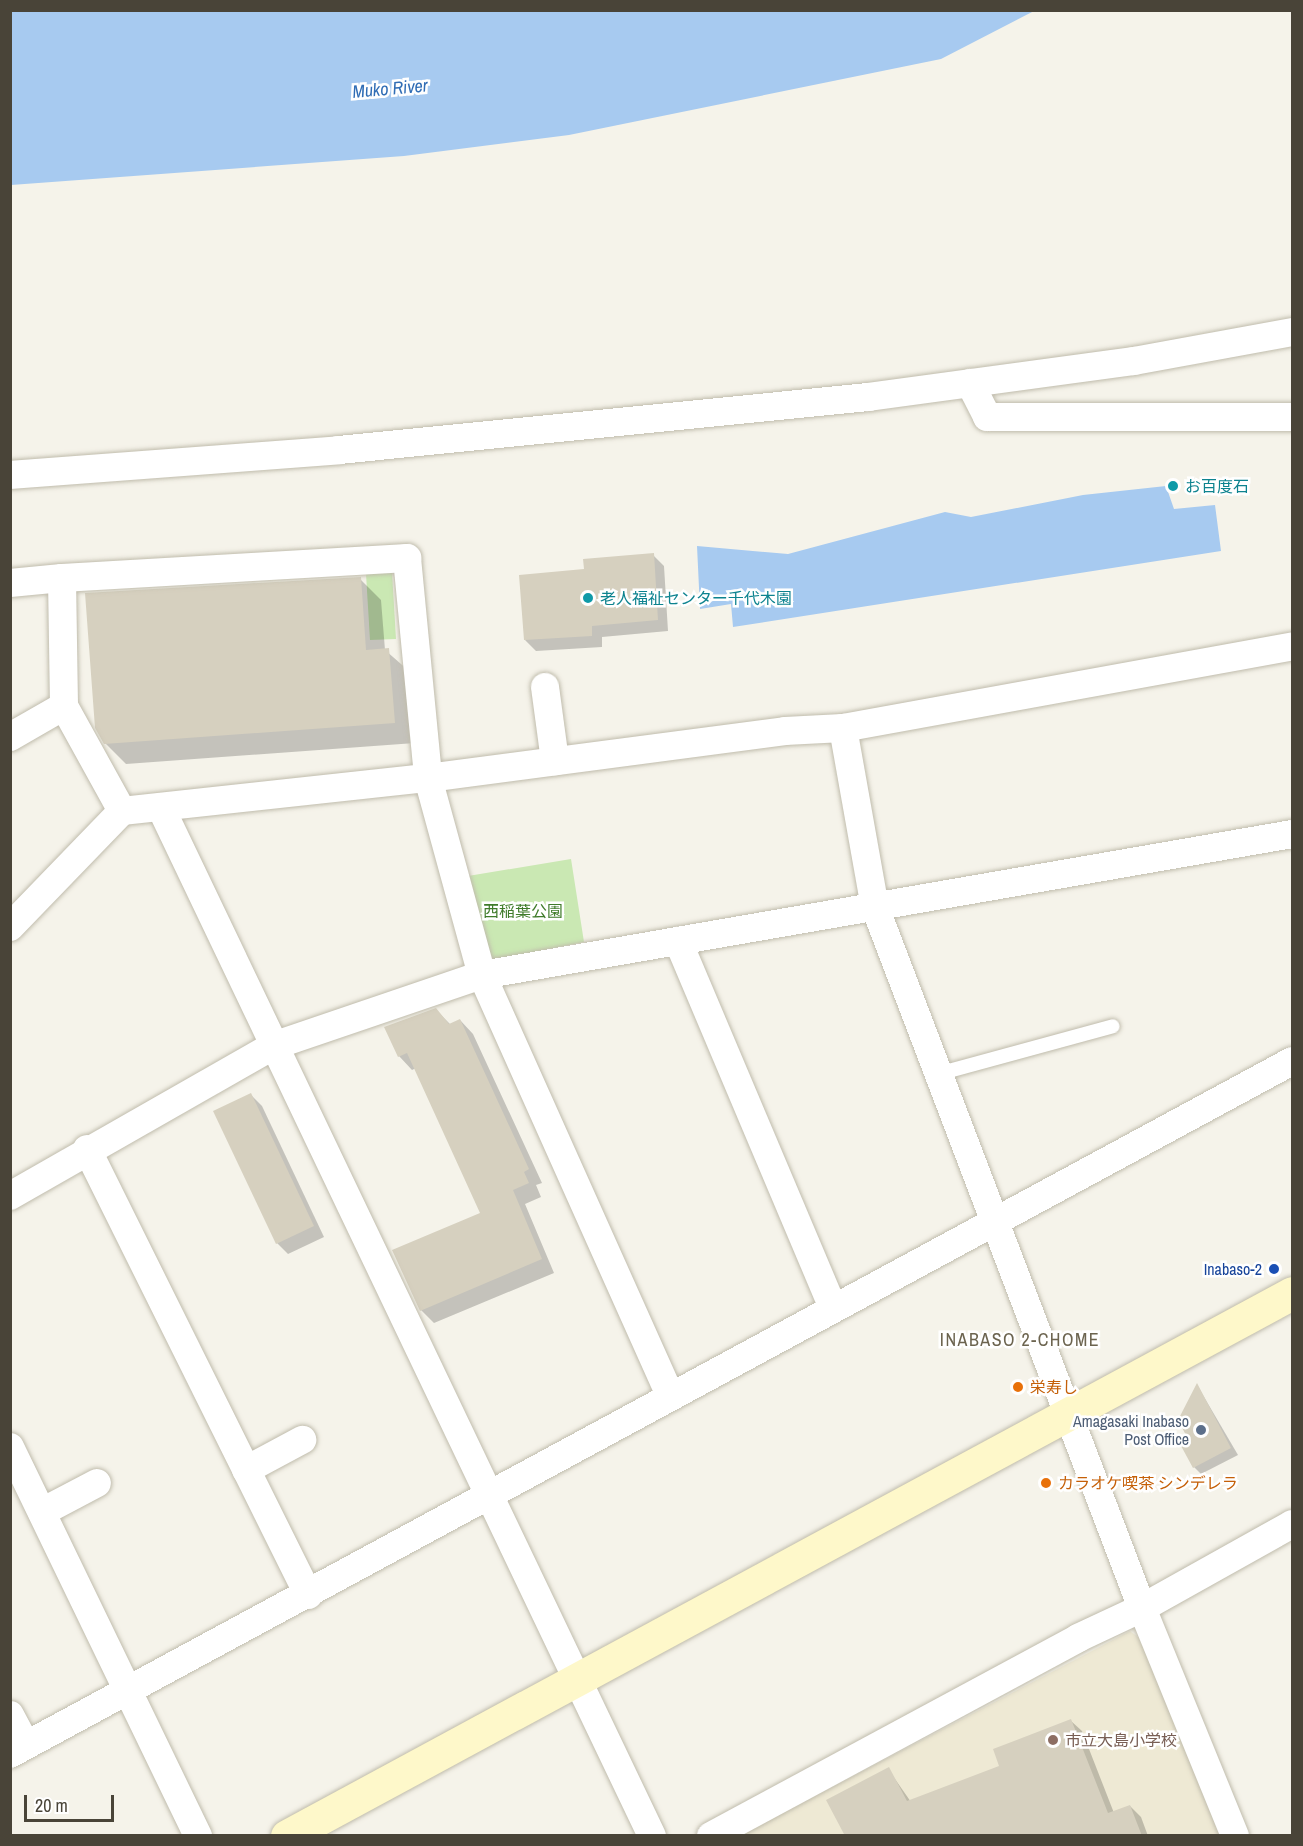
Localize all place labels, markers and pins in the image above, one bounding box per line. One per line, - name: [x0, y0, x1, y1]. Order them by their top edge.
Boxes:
- place label: お百度石: [1185, 476, 1249, 496]
- marker: お百度石: [1166, 479, 1180, 493]
- place label: 老人福祉センター千代木園: [600, 588, 792, 608]
- marker: 老人福祉センター千代木園: [581, 591, 595, 605]
- place label: Inabaso-2: [1204, 1259, 1262, 1279]
- marker: Inabaso-2: [1267, 1262, 1281, 1276]
- place label: 栄寿し: [1030, 1377, 1078, 1397]
- marker: 栄寿し: [1011, 1380, 1025, 1394]
- place label: Amagasaki Inabaso Post Office: [1073, 1411, 1189, 1449]
- marker: Amagasaki Inabaso Post Office: [1194, 1423, 1208, 1437]
- place label: カラオケ喫茶 シンデレラ: [1058, 1473, 1238, 1493]
- marker: カラオケ喫茶 シンデレラ: [1039, 1476, 1053, 1490]
- place label: 市立大島小学校: [1065, 1730, 1177, 1750]
- marker: 市立大島小学校: [1046, 1733, 1060, 1747]

